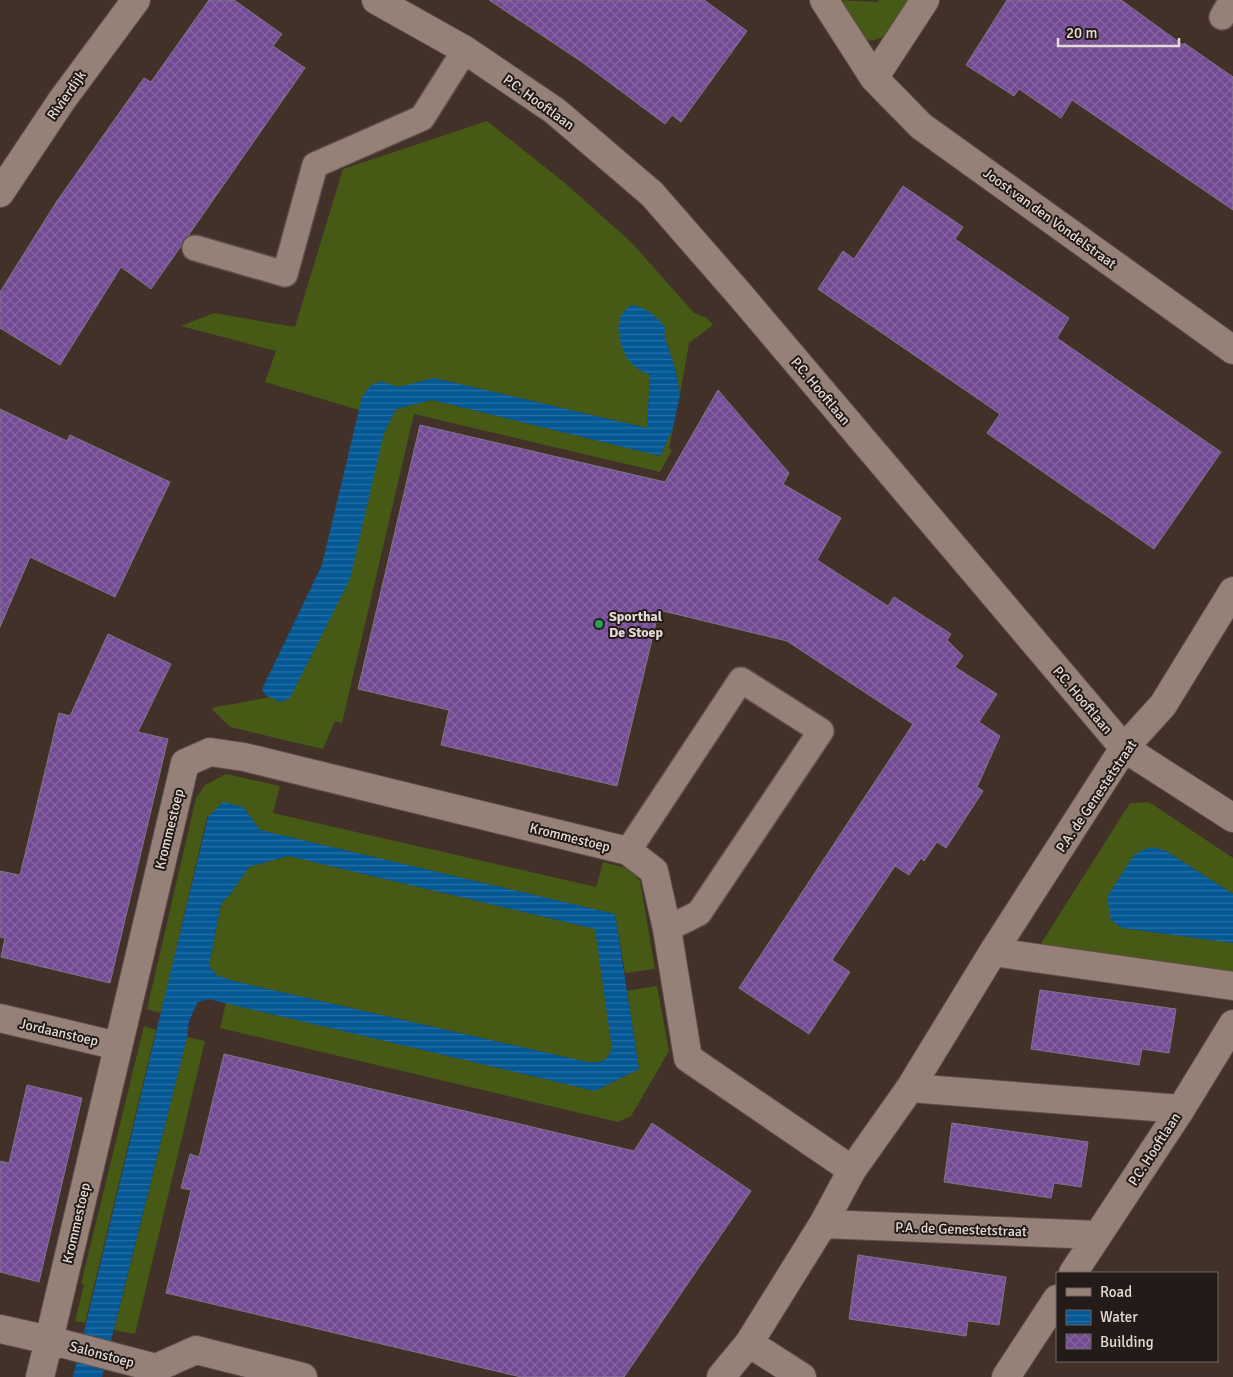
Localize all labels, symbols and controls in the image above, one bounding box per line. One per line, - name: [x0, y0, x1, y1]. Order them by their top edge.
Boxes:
- scale bar: [1058, 15, 1179, 47]
- text: 20 m: [1066, 24, 1097, 42]
- street label: Rivierdijk: [43, 67, 89, 123]
- street label: P.C. Hooftlaan: [500, 71, 578, 134]
- street label: Joost van den Vondelstraat: [980, 164, 1120, 272]
- street label: P.C. Hooftlaan: [787, 354, 854, 429]
- place label: Sporthal De Stoep: [609, 608, 664, 641]
- marker: Sporthal De Stoep: [593, 618, 605, 630]
- street label: P.C. Hooftlaan: [1049, 663, 1116, 738]
- street label: P.A. de Genestetstraat: [1053, 737, 1140, 856]
- street label: Krommestoep: [151, 787, 188, 871]
- street label: Krommestoep: [528, 819, 612, 856]
- street label: Jordaanstoep: [18, 1015, 100, 1050]
- street label: P.C. Hooftlaan: [1125, 1110, 1184, 1189]
- street label: Krommestoep: [59, 1181, 94, 1265]
- street label: P.A. de Genestetstraat: [895, 1219, 1027, 1240]
- legend: [1056, 1272, 1218, 1362]
- text: Road: [1100, 1283, 1132, 1301]
- text: Water: [1100, 1308, 1138, 1326]
- text: Building: [1100, 1333, 1154, 1351]
- street label: Salonstoep: [68, 1338, 136, 1371]

